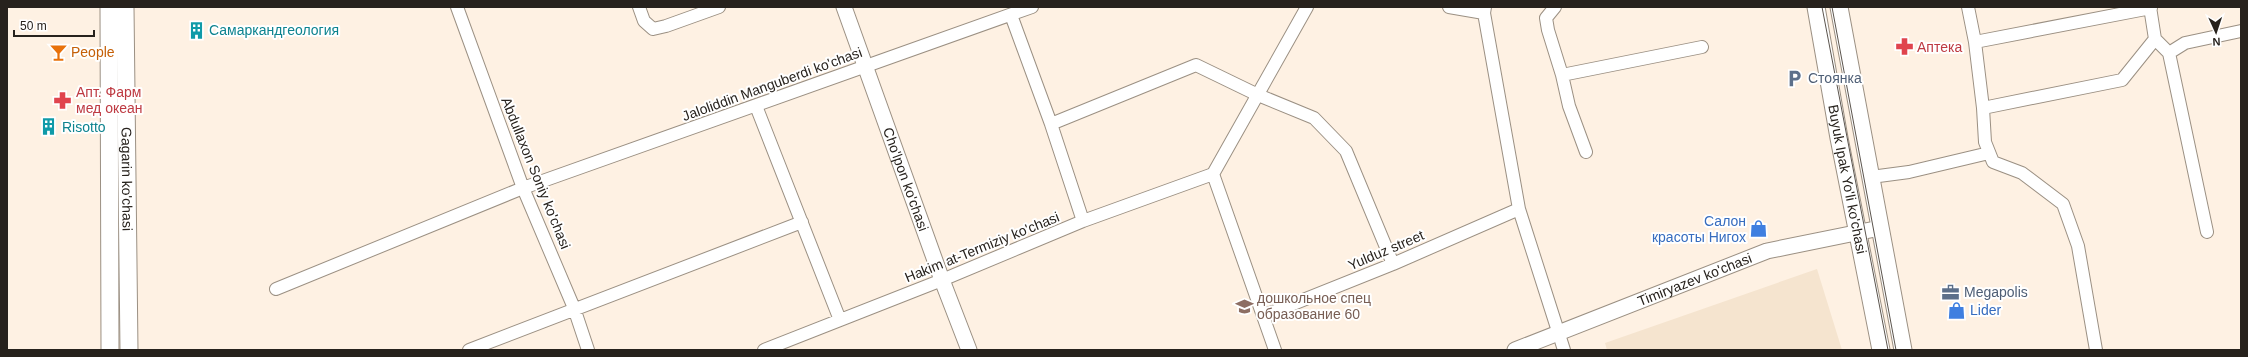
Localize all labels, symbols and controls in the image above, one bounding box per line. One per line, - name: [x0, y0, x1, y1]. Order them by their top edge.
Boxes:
- scale bar: [14, 12, 94, 38]
- north arrow: [2196, 12, 2236, 52]
- text: 50 m: [20, 19, 47, 33]
- building icon: Самаркандгеология: [186, 20, 206, 40]
- place label: Самаркандгеология: [209, 22, 339, 38]
- text: N: [2212, 36, 2221, 48]
- pharmacy icon: Аптека: [1894, 37, 1914, 57]
- place label: Аптека: [1917, 39, 1962, 55]
- bar icon: People: [48, 42, 68, 62]
- place label: People: [71, 44, 115, 60]
- street label: Jaloliddin Manguberdi ko'chasi: [680, 44, 864, 124]
- parking icon: Стоянка: [1785, 68, 1805, 88]
- place label: Стоянка: [1808, 70, 1862, 86]
- place label: Апт. Фарм мед океан: [76, 84, 143, 116]
- pharmacy icon: Апт. Фарм мед океан: [53, 90, 73, 110]
- street label: Abdullaxon Soniy ko'chasi: [498, 95, 574, 251]
- street label: Buyuk Ipak Yo'li ko'chasi: [1825, 103, 1870, 255]
- building icon: Risotto: [39, 117, 59, 137]
- place label: Risotto: [62, 119, 106, 135]
- street label: Cho'lpon ko'chasi: [880, 125, 932, 233]
- street label: Gagarin ko'chasi: [118, 127, 136, 231]
- street label: Hakim at-Termiziy ko'chasi: [902, 209, 1062, 285]
- place label: Салон красоты Нигох: [1652, 213, 1746, 245]
- shop icon: Салон красоты Нигох: [1749, 219, 1769, 239]
- street label: Yulduz street: [1346, 227, 1426, 273]
- street label: Timiryazev ko'chasi: [1635, 250, 1754, 309]
- office icon: Megapolis: [1941, 282, 1961, 302]
- place label: Megapolis: [1964, 284, 2028, 300]
- place label: дошкольное спец образование 60: [1257, 290, 1371, 322]
- school or university icon: дошкольное спец образование 60: [1234, 296, 1254, 316]
- shop icon: Lider: [1947, 300, 1967, 320]
- place label: Lider: [1970, 302, 2001, 318]

